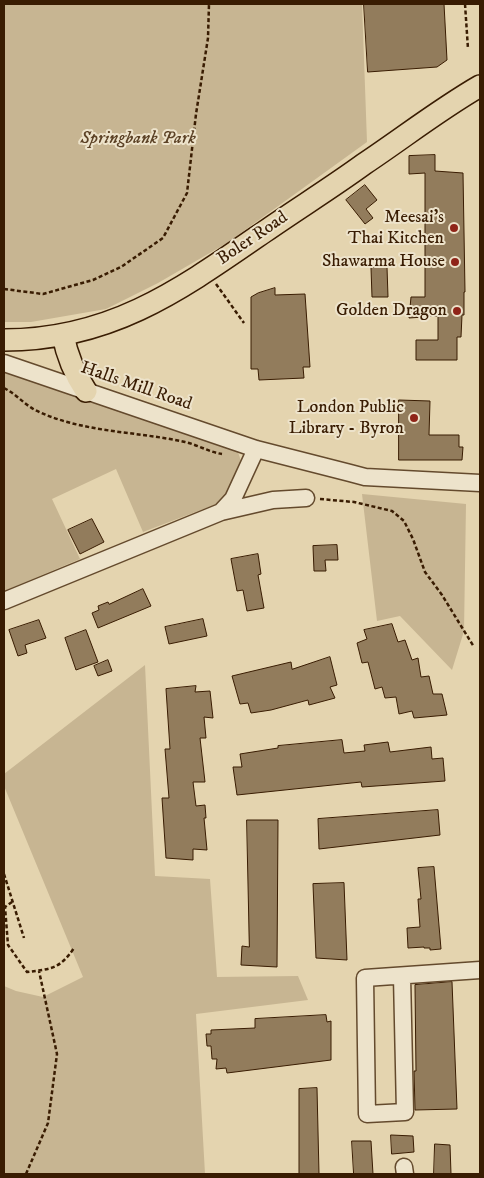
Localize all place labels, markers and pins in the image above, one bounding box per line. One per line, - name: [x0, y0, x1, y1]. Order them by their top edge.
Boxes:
- place label: Meesai's Thai Kitchen: [348, 207, 444, 250]
- marker: Meesai's Thai Kitchen: [448, 222, 460, 234]
- place label: Shawarma House: [322, 251, 445, 273]
- marker: Shawarma House: [449, 256, 461, 268]
- place label: Golden Dragon: [336, 300, 447, 322]
- marker: Golden Dragon: [451, 305, 463, 317]
- place label: London Public Library - Byron: [289, 397, 404, 439]
- marker: London Public Library - Byron: [408, 412, 420, 424]

